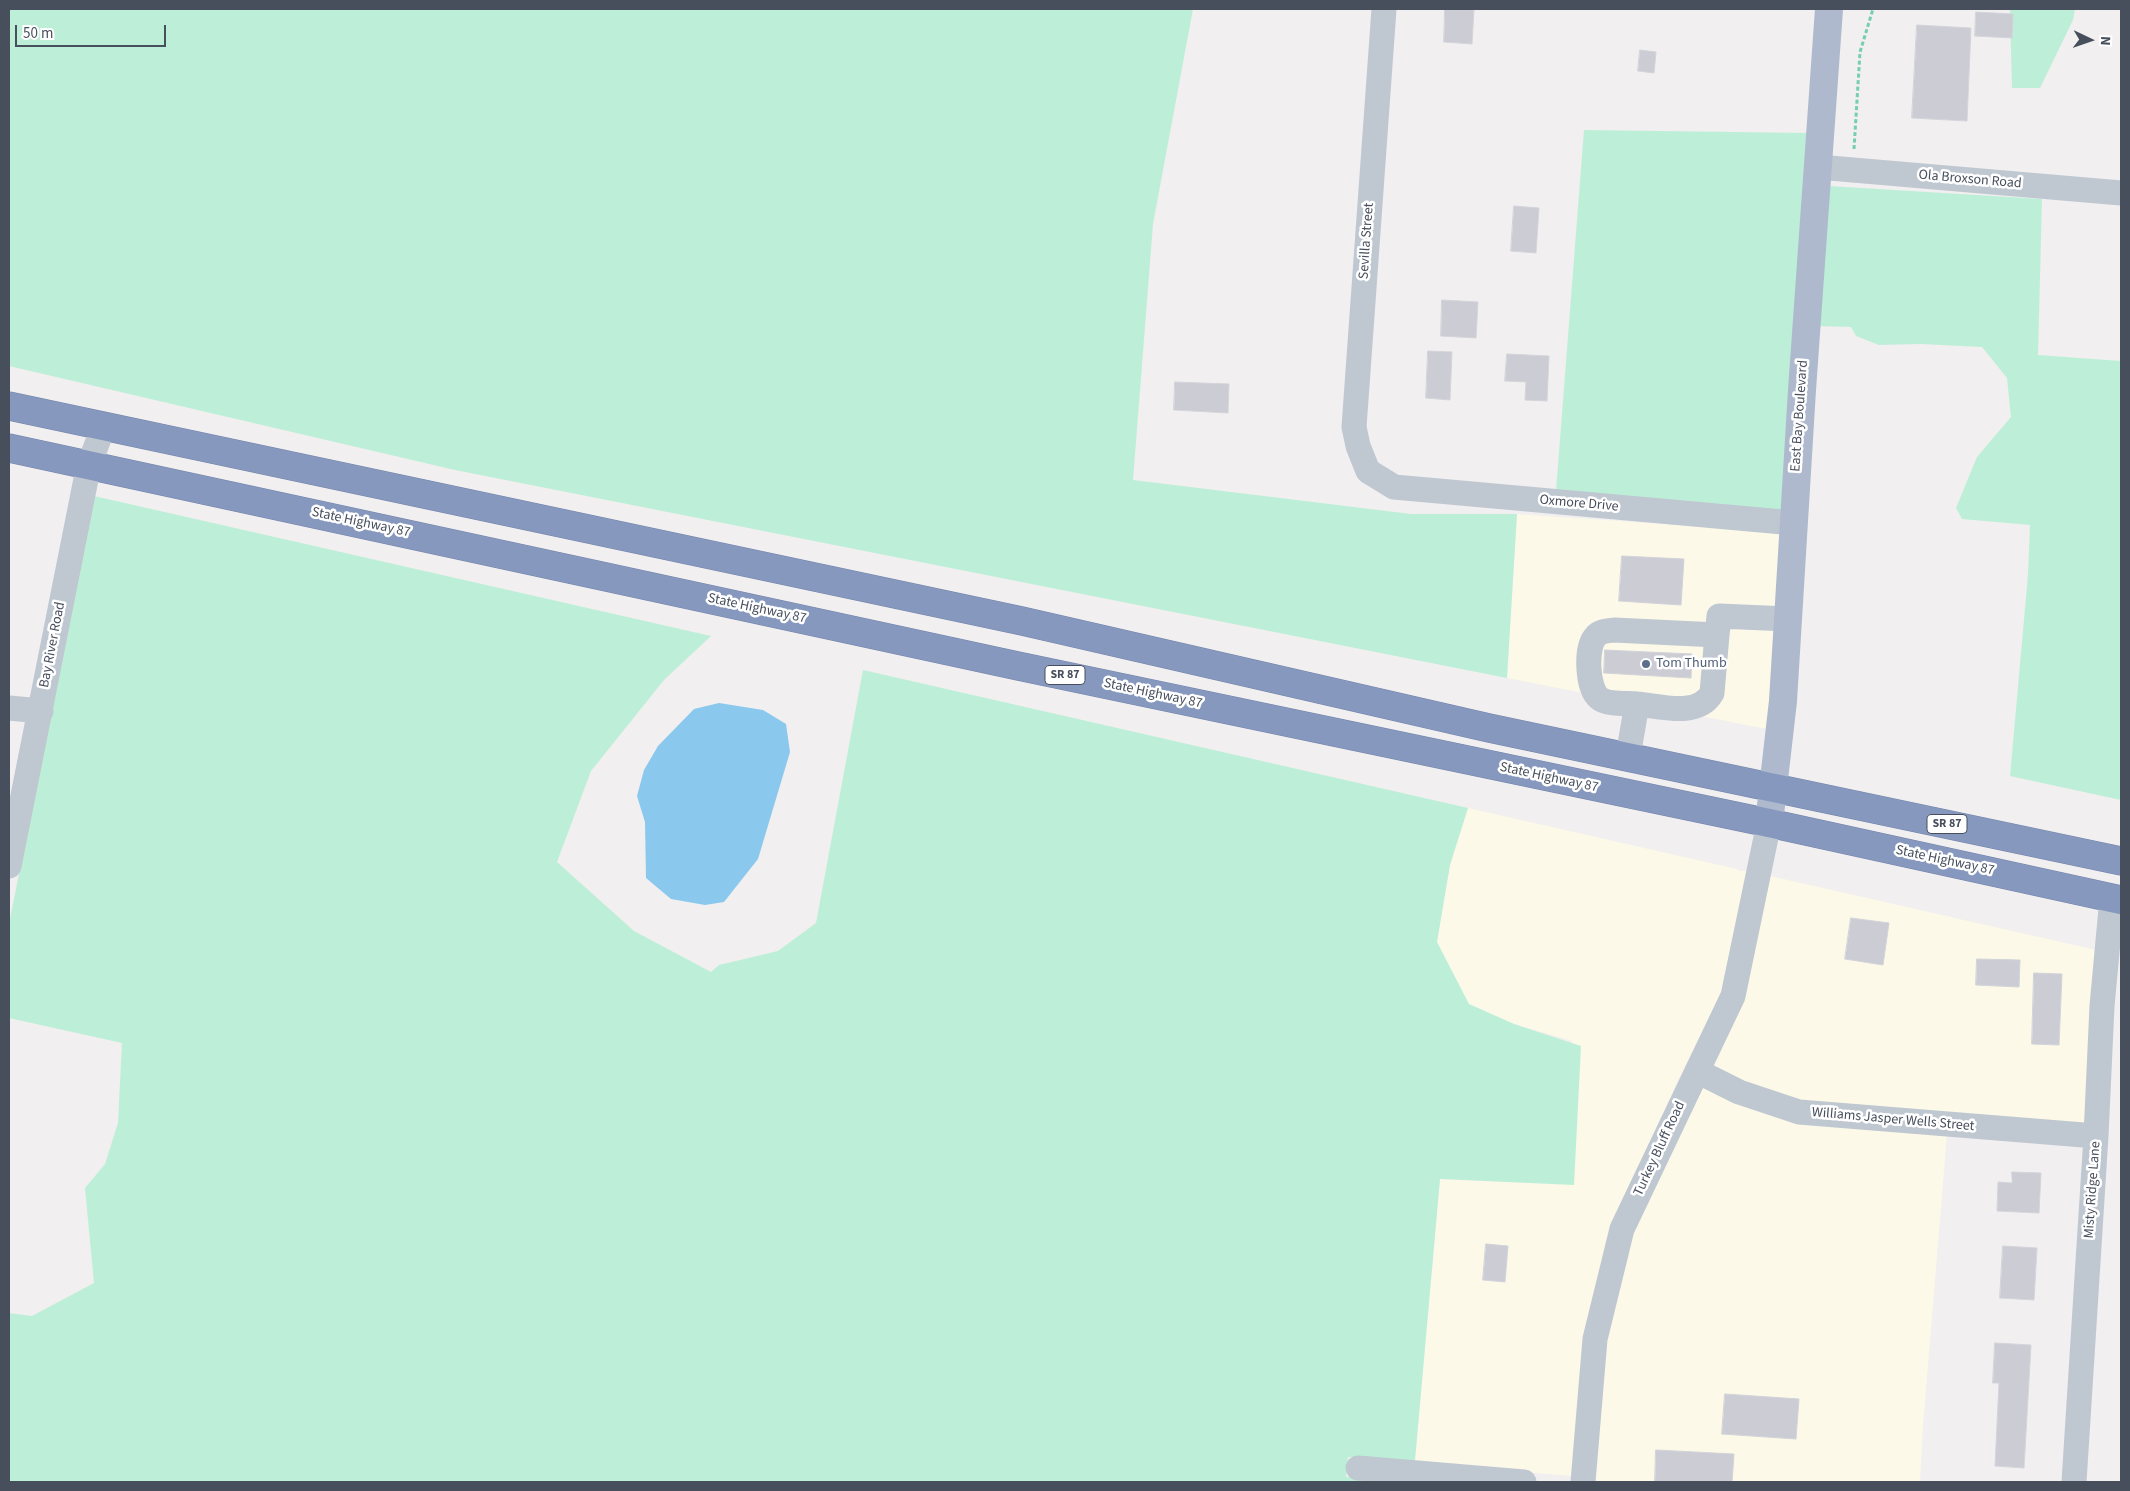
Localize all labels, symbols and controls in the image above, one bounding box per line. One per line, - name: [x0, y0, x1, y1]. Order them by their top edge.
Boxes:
- scale bar: [18, 15, 169, 47]
- north arrow: [2065, 15, 2115, 65]
- text: 50 m: [23, 23, 53, 44]
- text: N: [2095, 36, 2115, 46]
- street label: Ola Broxson Road: [1918, 167, 2022, 193]
- street label: Sevilla Street: [1356, 202, 1378, 280]
- street label: East Bay Boulevard: [1788, 360, 1812, 472]
- street label: Oxmore Drive: [1539, 492, 1619, 516]
- street label: State Highway 87: [310, 504, 412, 542]
- street label: State Highway 87: [706, 590, 808, 628]
- street label: Bay River Road: [36, 601, 70, 689]
- place label: Tom Thumb: [1656, 656, 1727, 672]
- marker: Tom Thumb: [1640, 658, 1652, 670]
- road number: SR 87: [1045, 666, 1085, 684]
- street label: State Highway 87: [1102, 675, 1204, 713]
- street label: State Highway 87: [1498, 759, 1600, 797]
- road number: SR 87: [1927, 814, 1967, 834]
- street label: State Highway 87: [1894, 842, 1996, 880]
- street label: Turkey Bluff Road: [1631, 1099, 1689, 1199]
- street label: Williams Jasper Wells Street: [1811, 1105, 1975, 1135]
- street label: Misty Ridge Lane: [2081, 1141, 2105, 1239]

